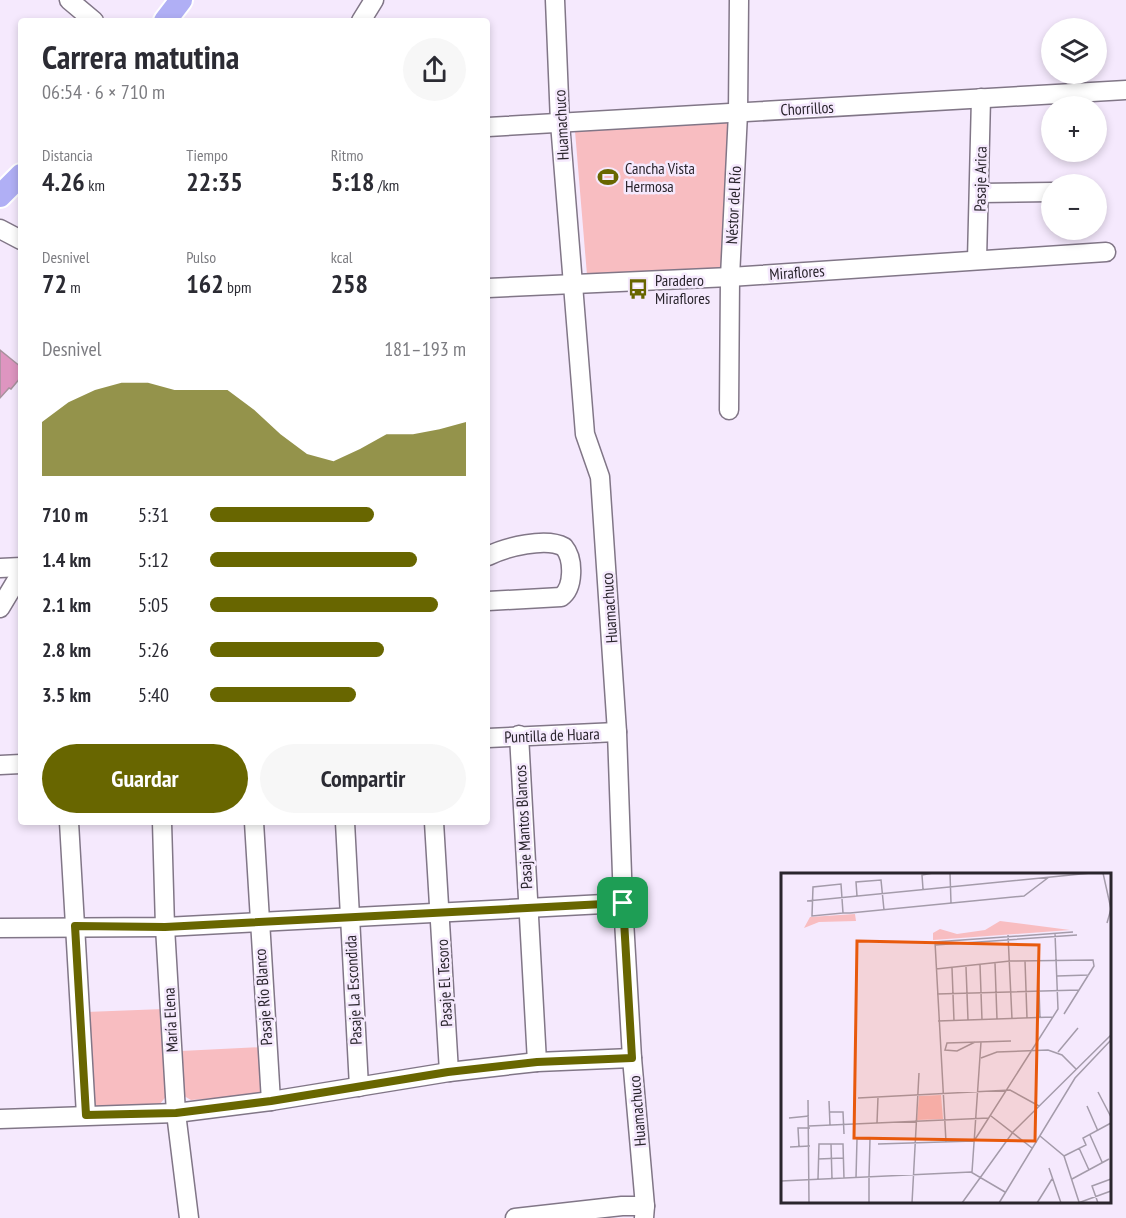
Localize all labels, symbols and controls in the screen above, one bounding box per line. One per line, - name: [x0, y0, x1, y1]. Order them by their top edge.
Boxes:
- map controls: [1041, 18, 1107, 240]
- button: layers: [1041, 18, 1107, 84]
- text: Carrera matutina: [42, 35, 239, 78]
- button: share: [403, 38, 466, 101]
- text: 06:54 · 6 × 710 m: [42, 79, 165, 105]
- street label: Huamachuco: [549, 89, 573, 161]
- button: +: [1041, 96, 1107, 162]
- street label: Chorrillos: [780, 97, 834, 119]
- text: Distancia: [42, 145, 93, 165]
- text: Tiempo: [186, 145, 228, 165]
- text: Ritmo: [331, 145, 364, 165]
- street label: Pasaje Arica: [969, 146, 991, 212]
- place label: Cancha Vista Hermosa: [625, 158, 695, 196]
- text: 4.26: [42, 165, 85, 198]
- text: 22:35: [186, 165, 243, 198]
- text: 5:18: [331, 165, 374, 198]
- sports icon: Cancha Vista Hermosa: [596, 165, 620, 189]
- street label: Néstor del Río: [721, 165, 745, 245]
- button: −: [1041, 174, 1107, 240]
- text: km: [85, 175, 105, 195]
- text: /km: [374, 175, 399, 195]
- text: Desnivel: [42, 247, 89, 267]
- text: Pulso: [186, 247, 216, 267]
- text: kcal: [331, 247, 353, 267]
- street label: Miraflores: [769, 260, 825, 284]
- text: 72: [42, 267, 67, 300]
- text: 162: [186, 267, 224, 300]
- text: 258: [331, 267, 368, 300]
- place label: Paradero Miraflores: [655, 270, 710, 308]
- text: m: [67, 277, 81, 297]
- text: bpm: [224, 277, 251, 297]
- bus stop icon: Paradero Miraflores: [626, 277, 650, 301]
- text: Desnivel: [42, 336, 101, 362]
- text: 181–193 m: [384, 336, 466, 362]
- text: 710 m: [42, 502, 88, 528]
- text: 5:31: [138, 502, 169, 528]
- text: 1.4 km: [42, 547, 91, 573]
- text: 5:12: [138, 547, 169, 573]
- street label: Huamachuco: [597, 572, 621, 644]
- text: 2.1 km: [42, 592, 91, 618]
- text: 5:05: [138, 592, 169, 618]
- text: 2.8 km: [42, 637, 91, 663]
- text: 5:26: [138, 637, 169, 663]
- text: 3.5 km: [42, 682, 91, 708]
- text: 5:40: [138, 682, 169, 708]
- street label: Puntilla de Huara: [504, 723, 600, 747]
- button: Guardar: [42, 744, 248, 813]
- button: Compartir: [260, 744, 466, 813]
- street label: Pasaje Mantos Blancos: [510, 764, 536, 890]
- inset map: [781, 873, 1111, 1203]
- pin: [597, 877, 648, 928]
- icon: arrive: [606, 886, 639, 919]
- street label: Pasaje La Escondida: [340, 935, 366, 1045]
- street label: Pasaje El Tesoro: [432, 939, 456, 1027]
- street label: Pasaje Río Blanco: [250, 948, 276, 1046]
- street label: María Elena: [158, 987, 182, 1053]
- street label: Huamachuco: [624, 1075, 650, 1147]

